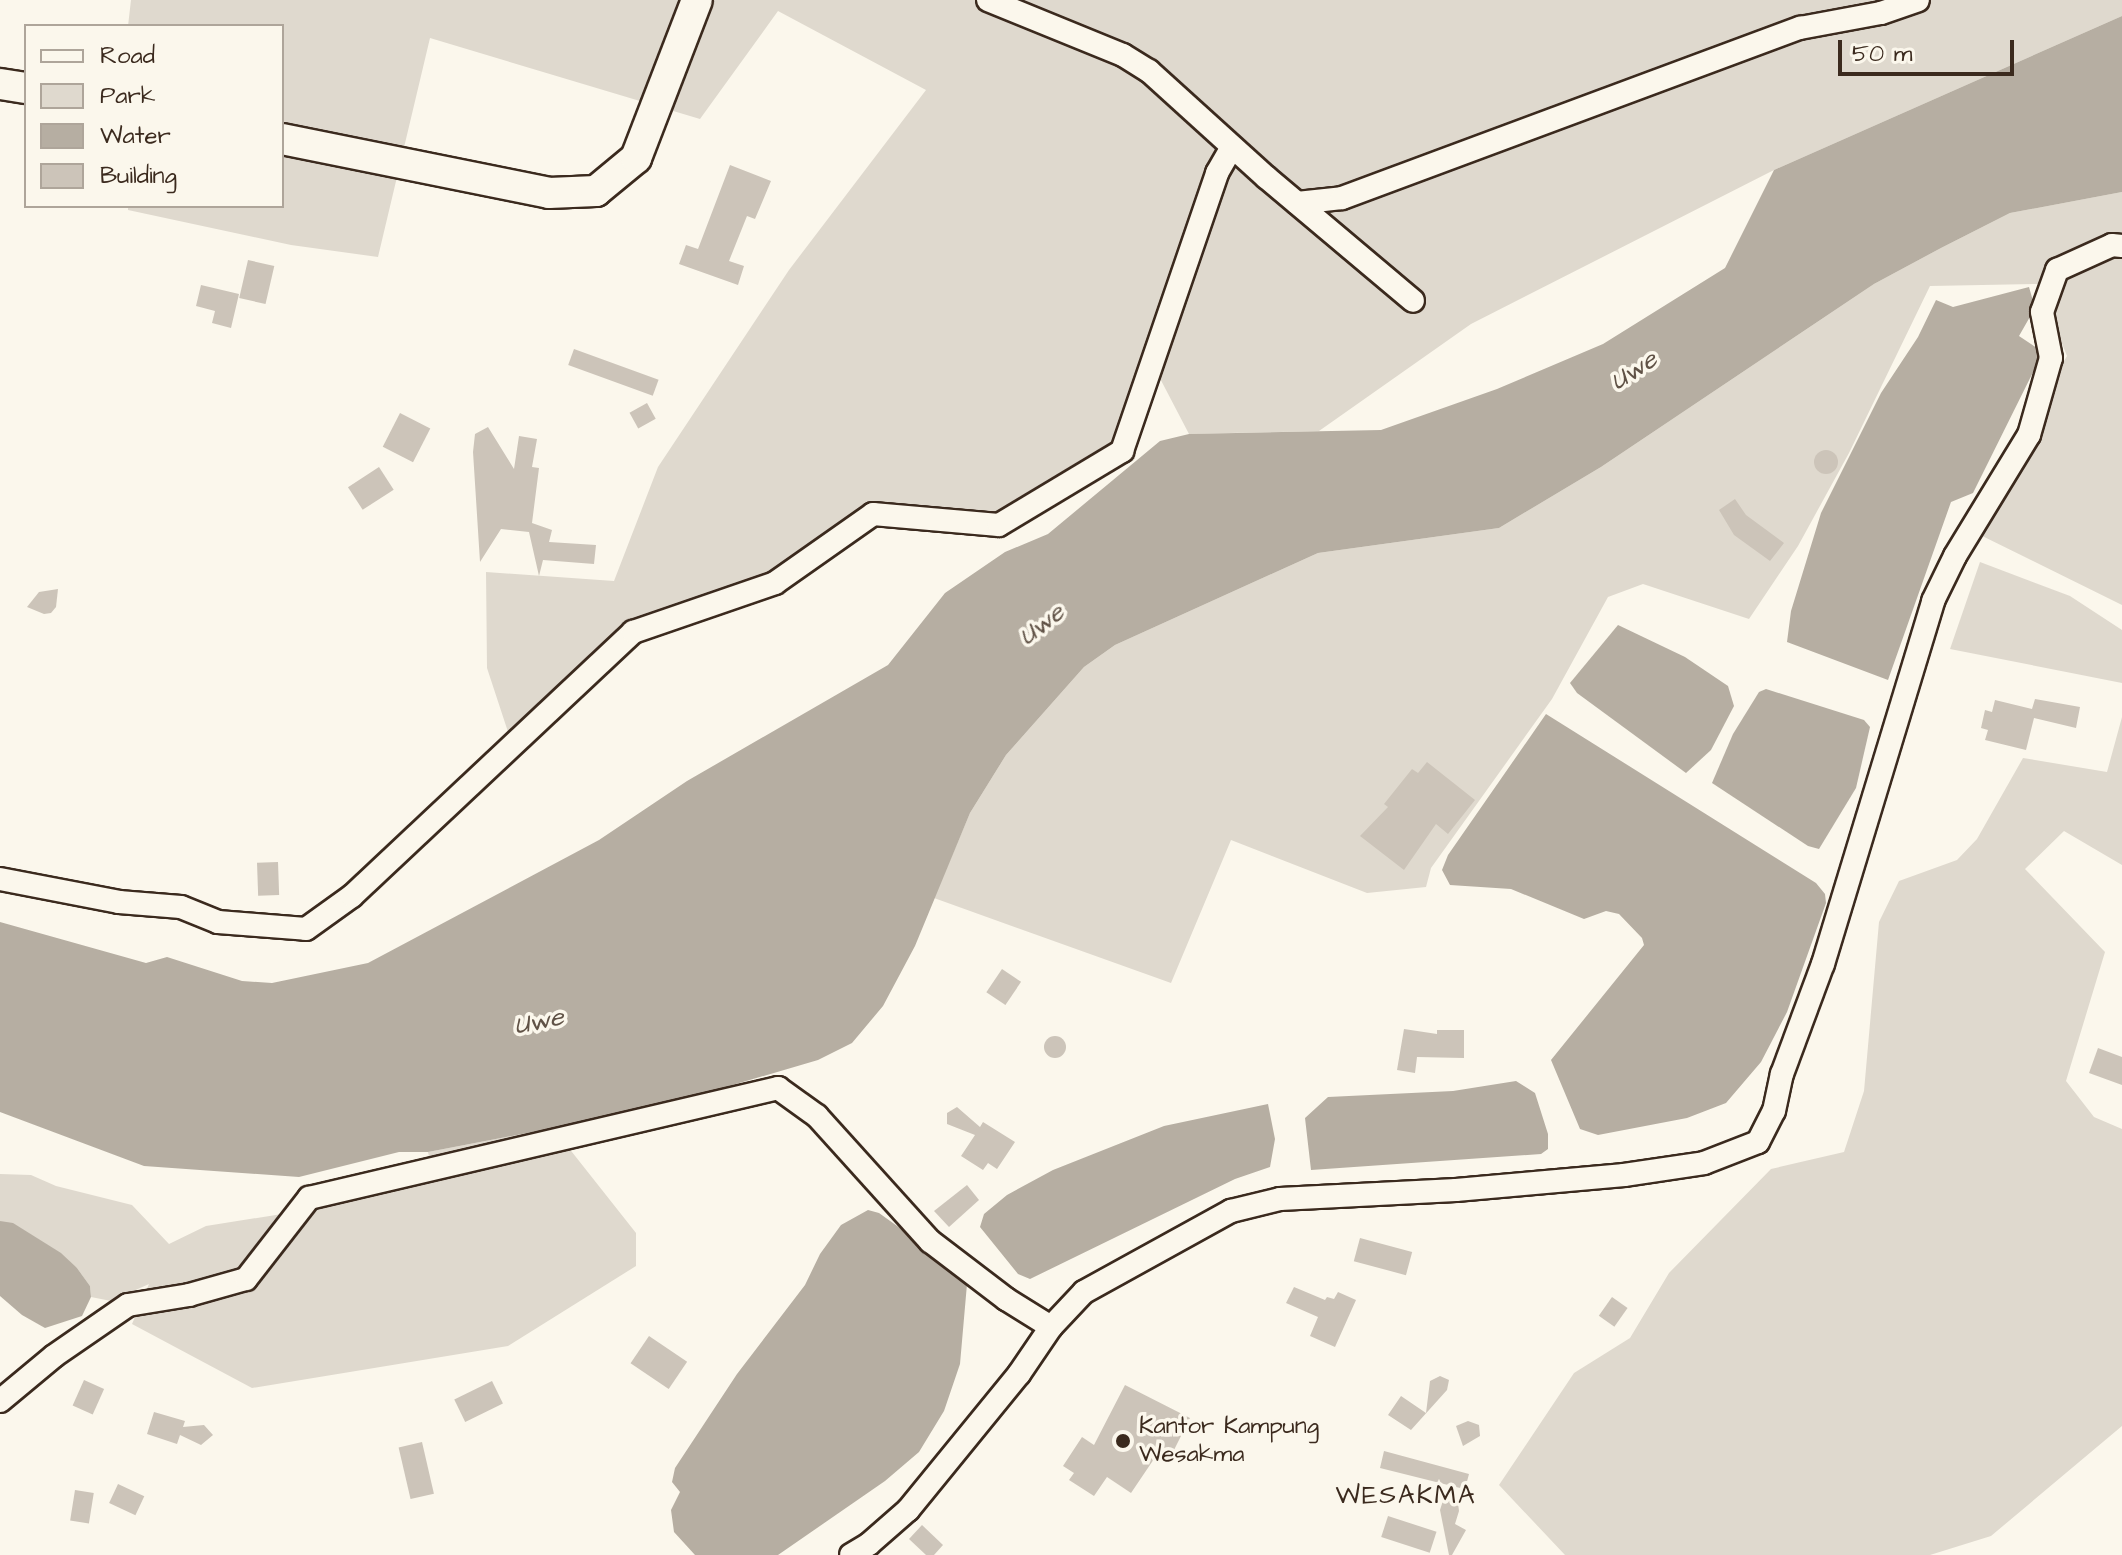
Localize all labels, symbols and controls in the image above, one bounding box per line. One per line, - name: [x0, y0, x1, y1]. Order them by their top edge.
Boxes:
- legend: [24, 24, 284, 208]
- scale bar: [1842, 24, 2018, 74]
- text: 50 m: [1852, 37, 1912, 71]
- text: Road: [100, 39, 155, 73]
- text: Park: [100, 79, 156, 113]
- text: Water: [100, 119, 171, 153]
- text: Building: [100, 159, 177, 193]
- water label: Uwe: [1605, 344, 1663, 398]
- water label: Uwe: [1013, 597, 1071, 653]
- water label: Uwe: [512, 1002, 566, 1042]
- place label: Kantor Kampung Wesakma: [1139, 1413, 1319, 1469]
- marker: Kantor Kampung Wesakma: [1114, 1432, 1132, 1450]
- district label: WESAKMA: [1335, 1480, 1477, 1512]

